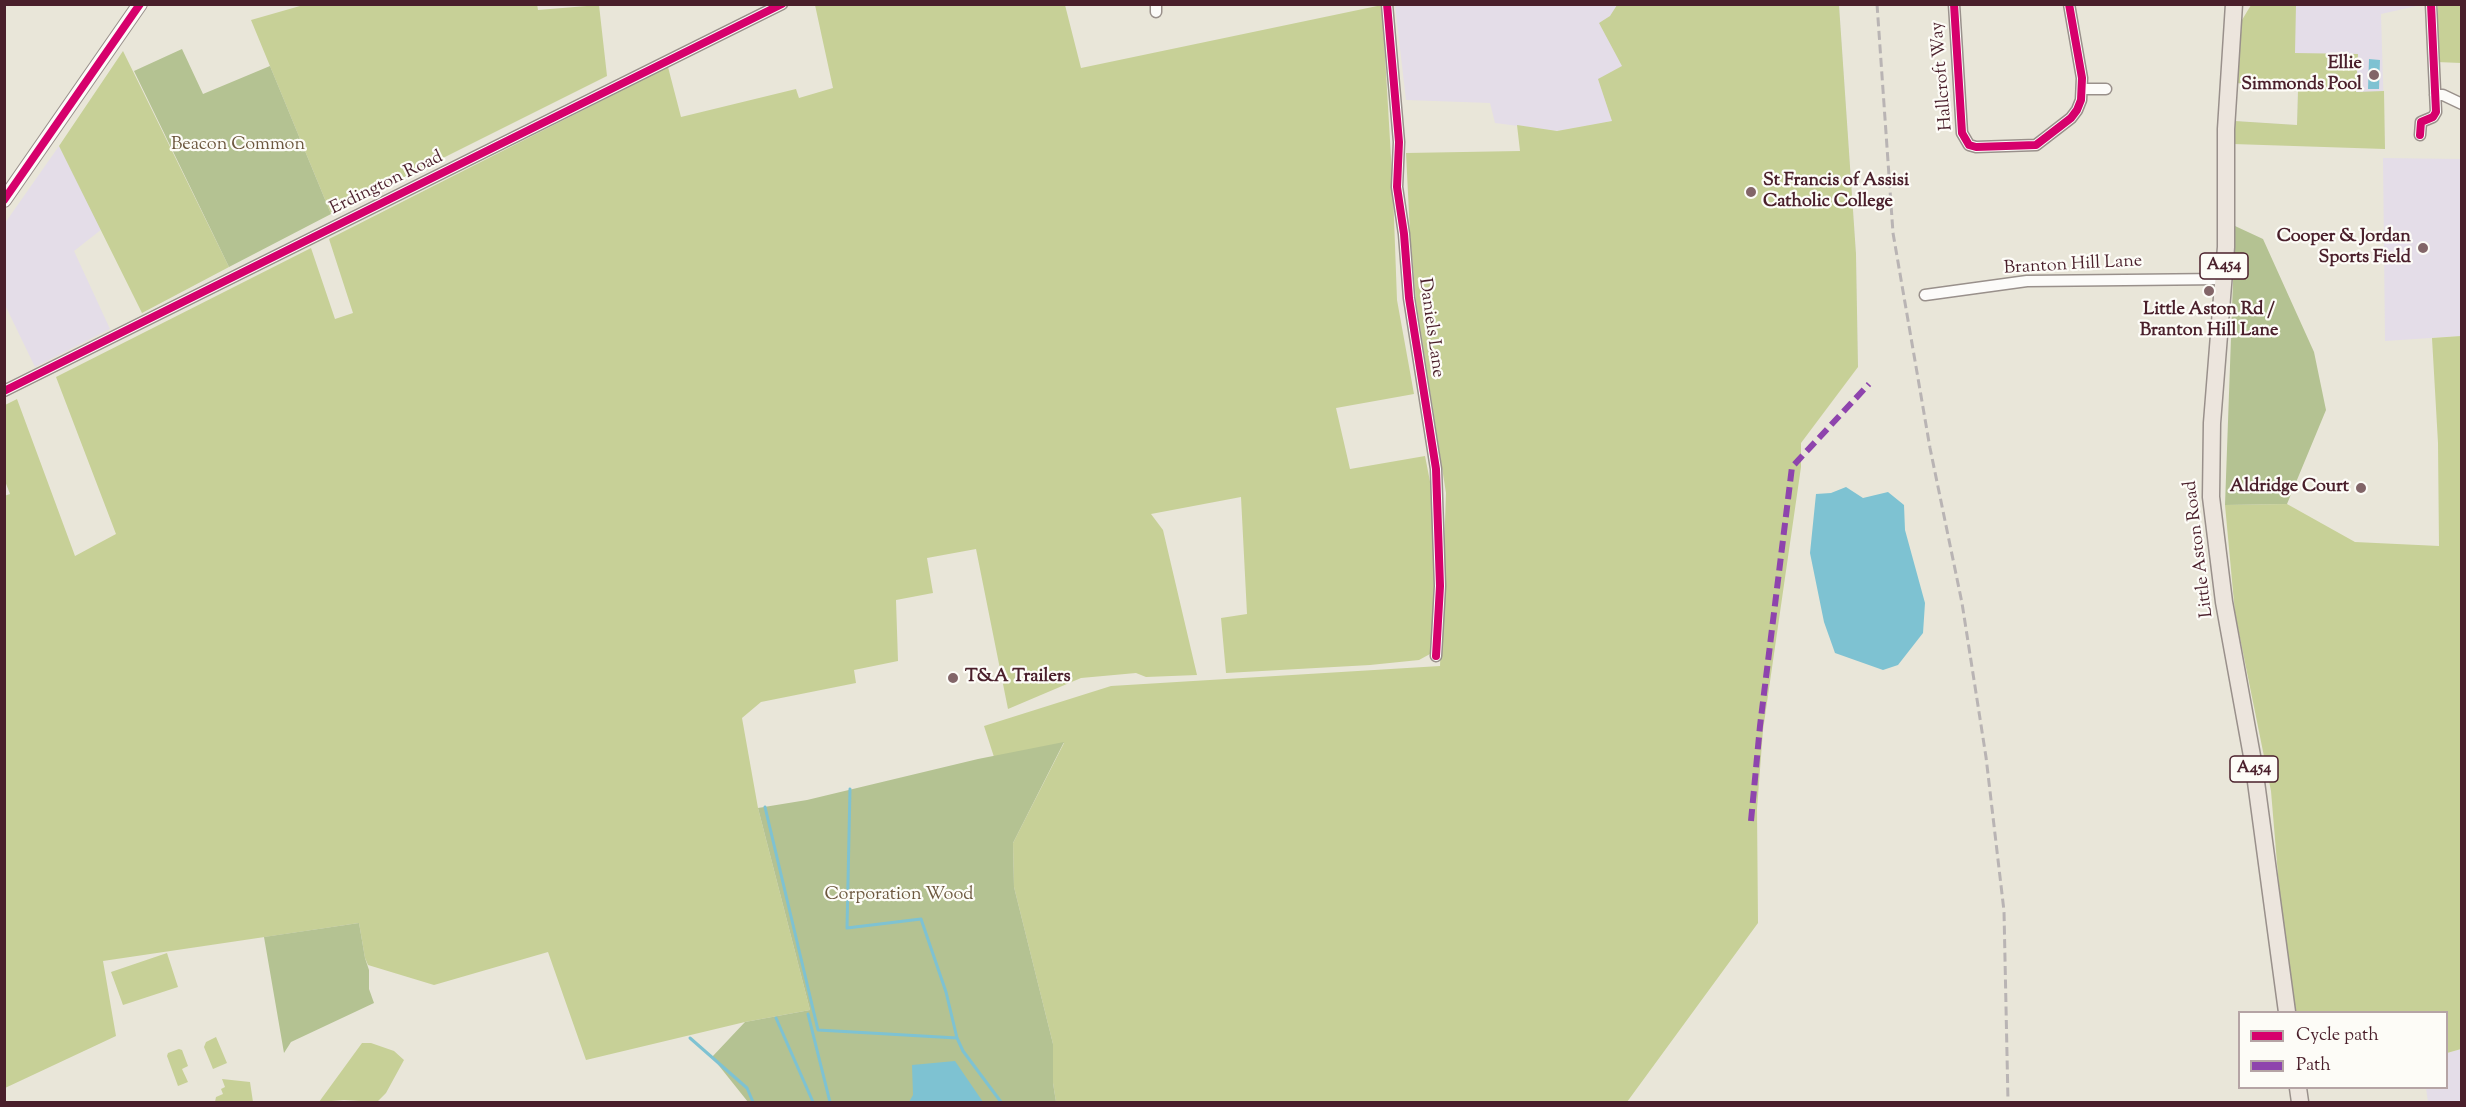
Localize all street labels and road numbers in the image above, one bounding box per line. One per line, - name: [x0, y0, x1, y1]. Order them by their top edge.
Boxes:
- street label: Hallcroft Way: [1927, 21, 1959, 131]
- street label: Erdington Road: [327, 147, 447, 221]
- street label: Branton Hill Lane: [2003, 252, 2143, 280]
- road number: A454: [2200, 253, 2248, 279]
- street label: Daniels Lane: [1412, 277, 1448, 379]
- street label: Little Aston Road: [2181, 479, 2219, 619]
- road number: A454: [2230, 756, 2278, 782]

